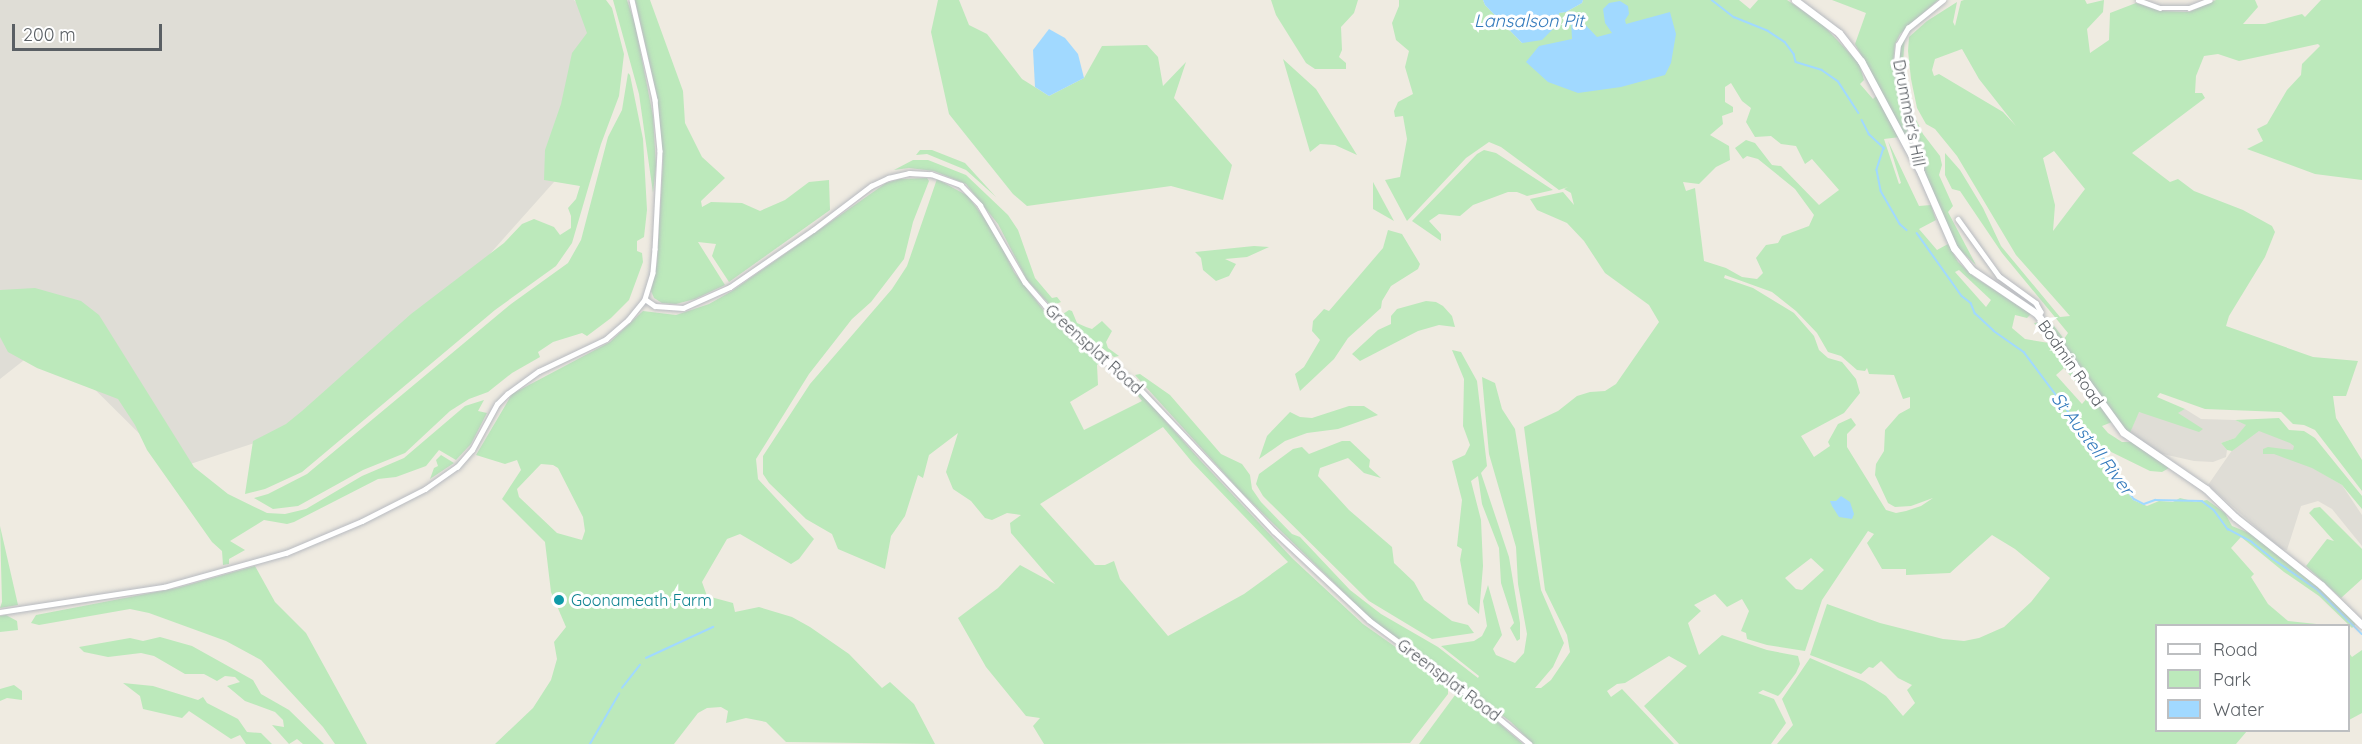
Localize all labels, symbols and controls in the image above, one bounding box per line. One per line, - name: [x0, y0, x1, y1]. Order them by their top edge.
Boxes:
- water label: Lansalson Pit: [1474, 10, 1584, 32]
- scale bar: [15, 12, 165, 50]
- text: 200 m: [23, 23, 76, 46]
- street label: Drummer's Hill: [1889, 58, 1929, 168]
- street label: Greensplat Road: [1041, 300, 1147, 398]
- street label: Bodmin Road: [2034, 316, 2108, 410]
- water label: St Austell River: [2046, 388, 2138, 500]
- place label: Goonameath Farm: [571, 590, 712, 610]
- marker: Goonameath Farm: [552, 593, 566, 607]
- legend: [2155, 624, 2350, 732]
- street label: Greensplat Road: [1394, 635, 1504, 725]
- text: Road: [2213, 638, 2258, 661]
- text: Park: [2213, 668, 2251, 691]
- text: Water: [2213, 698, 2264, 721]

